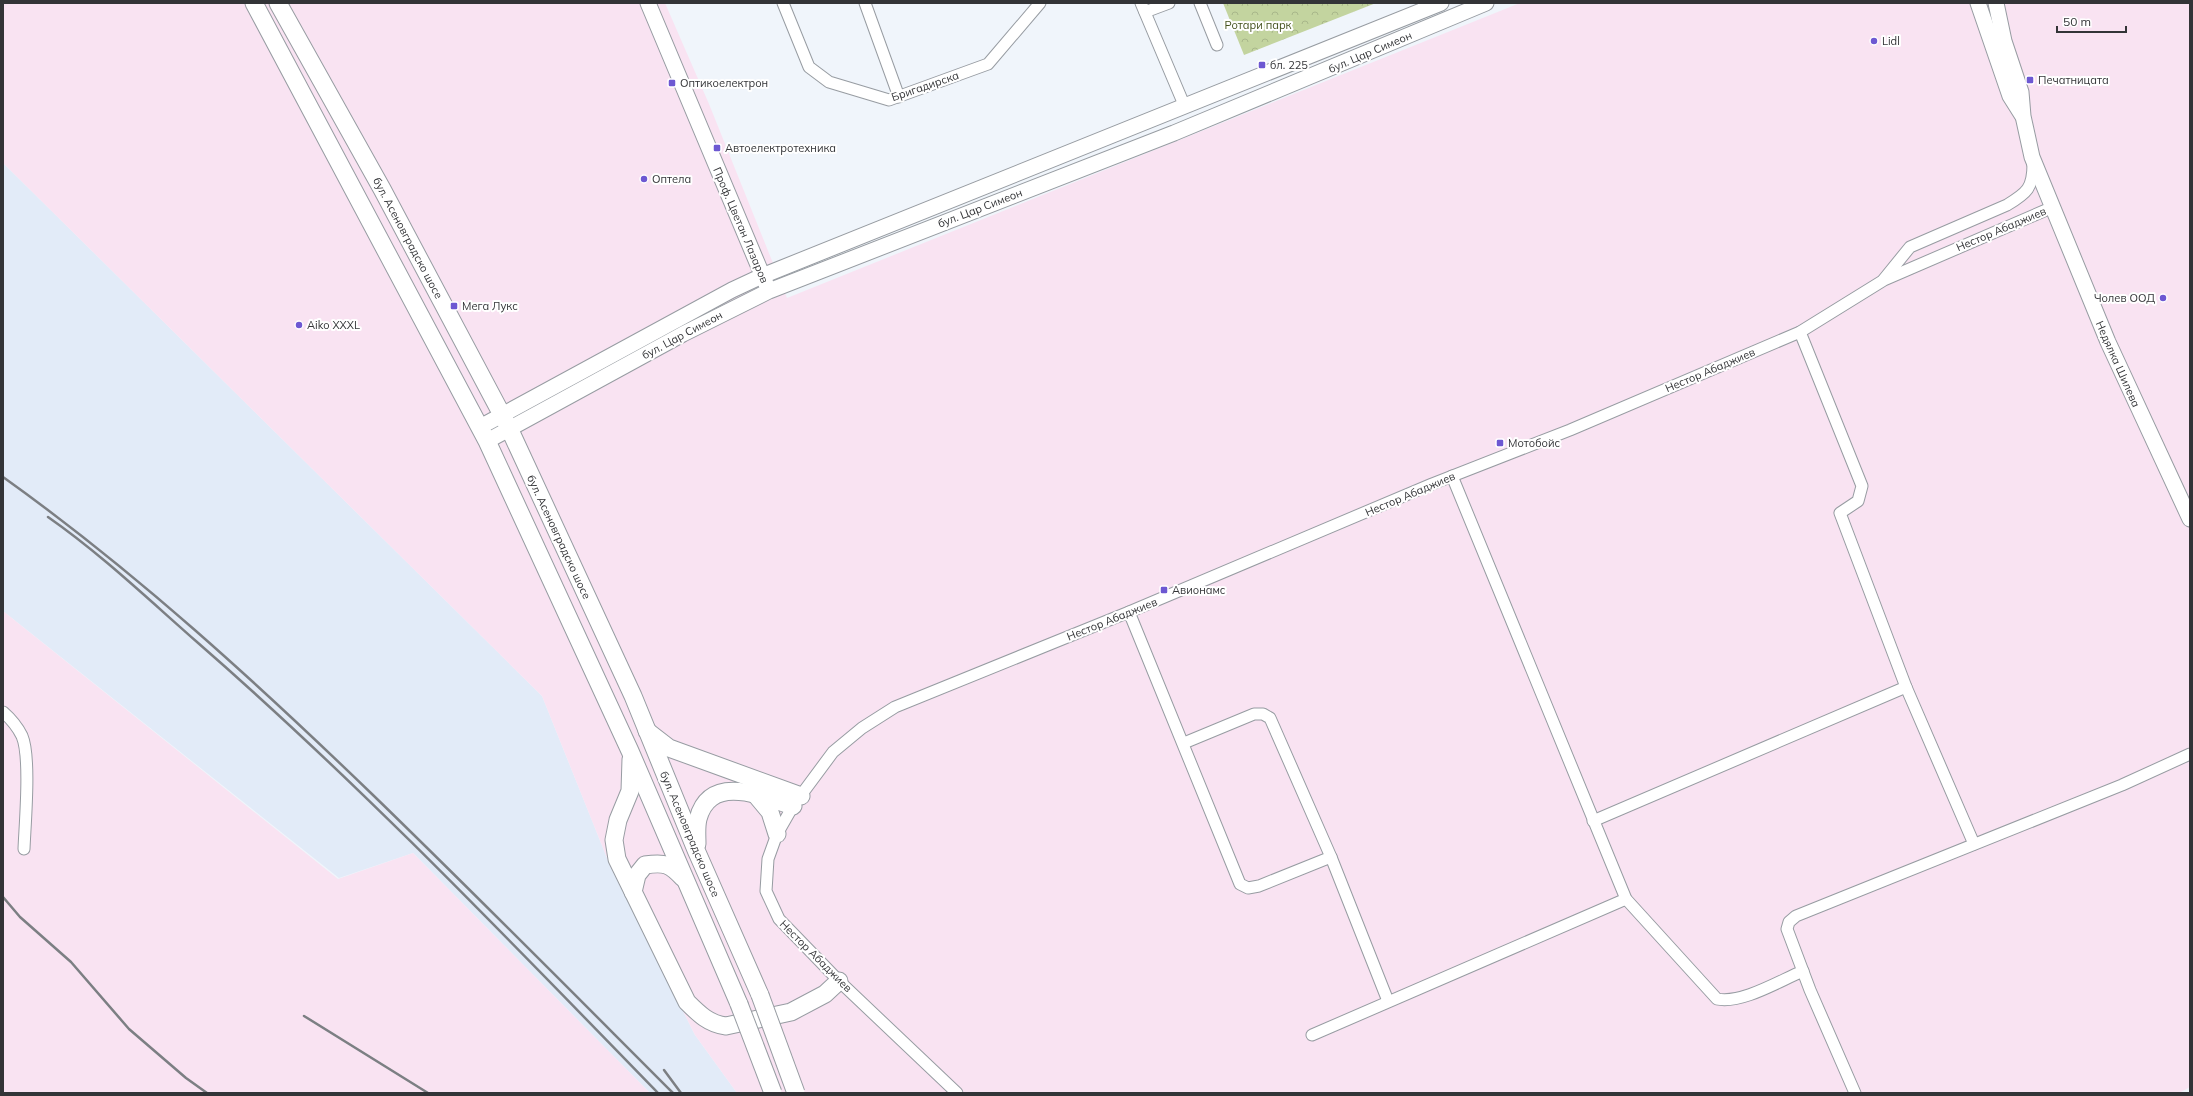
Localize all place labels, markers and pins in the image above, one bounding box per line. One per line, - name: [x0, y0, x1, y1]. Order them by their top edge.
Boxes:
- place label: Lidl: [1882, 34, 1900, 48]
- marker: Lidl: [1869, 36, 1879, 46]
- place label: бл. 225: [1270, 58, 1308, 72]
- marker: бл. 225: [1257, 60, 1267, 70]
- place label: Печатницата: [2038, 73, 2109, 87]
- marker: Печатницата: [2025, 75, 2035, 85]
- place label: Оптикоелектрон: [680, 76, 768, 90]
- marker: Оптикоелектрон: [667, 78, 677, 88]
- place label: Автоелектротехника: [725, 141, 836, 155]
- marker: Автоелектротехника: [712, 143, 722, 153]
- place label: Оптела: [652, 172, 691, 186]
- marker: Оптела: [639, 174, 649, 184]
- place label: Чолев ООД: [2094, 291, 2155, 305]
- marker: Чолев ООД: [2158, 293, 2168, 303]
- place label: Мега Лукс: [462, 299, 518, 313]
- marker: Мега Лукс: [449, 301, 459, 311]
- place label: Aiko XXXL: [307, 318, 360, 332]
- marker: Aiko XXXL: [294, 320, 304, 330]
- place label: Мотобойс: [1508, 436, 1561, 450]
- marker: Мотобойс: [1495, 438, 1505, 448]
- place label: Авионамс: [1172, 583, 1226, 597]
- marker: Авионамс: [1159, 585, 1169, 595]

